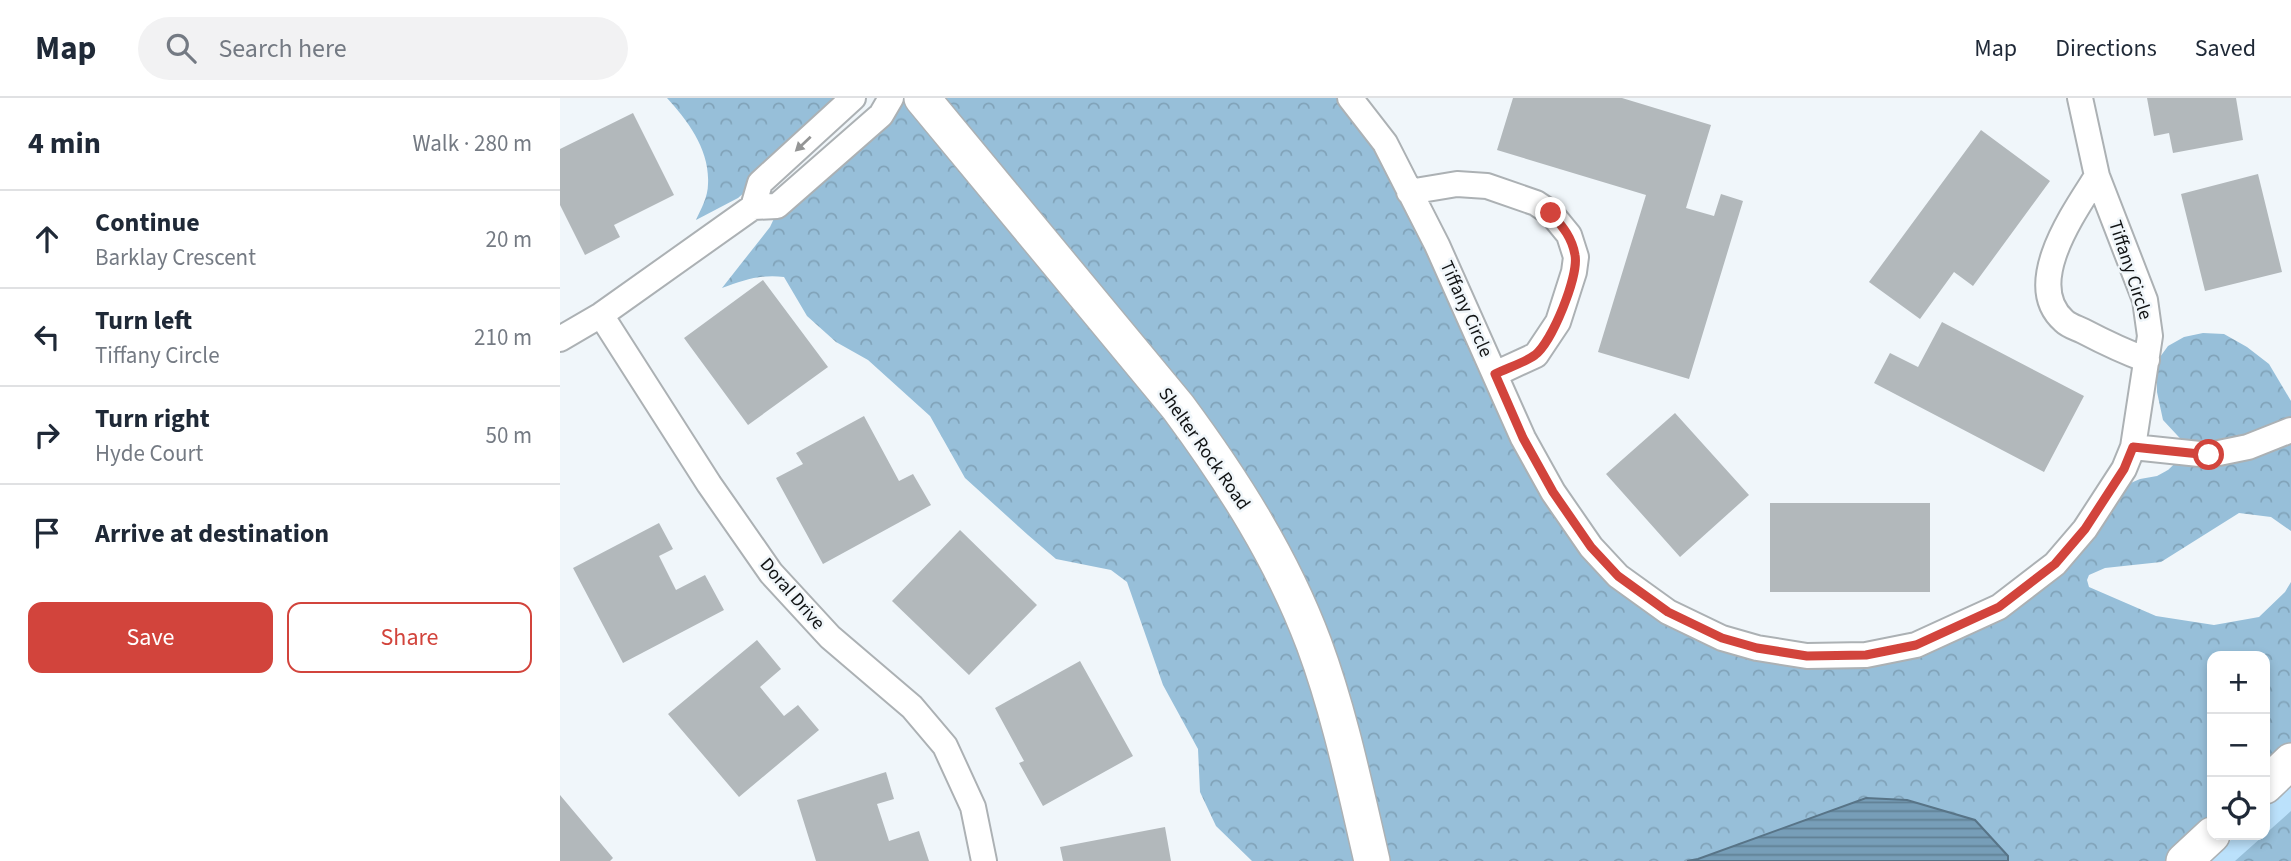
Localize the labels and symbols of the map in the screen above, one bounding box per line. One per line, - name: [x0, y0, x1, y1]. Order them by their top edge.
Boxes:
- one-way arrow: [794, 136, 812, 152]
- route end: [1535, 197, 1566, 228]
- street label: Tiffany Circle: [2101, 217, 2159, 323]
- street label: Tiffany Circle: [1433, 256, 1499, 362]
- street label: Shelter Rock Road: [1152, 382, 1256, 516]
- route start: [2193, 439, 2224, 470]
- street label: Doral Drive: [753, 552, 831, 636]

